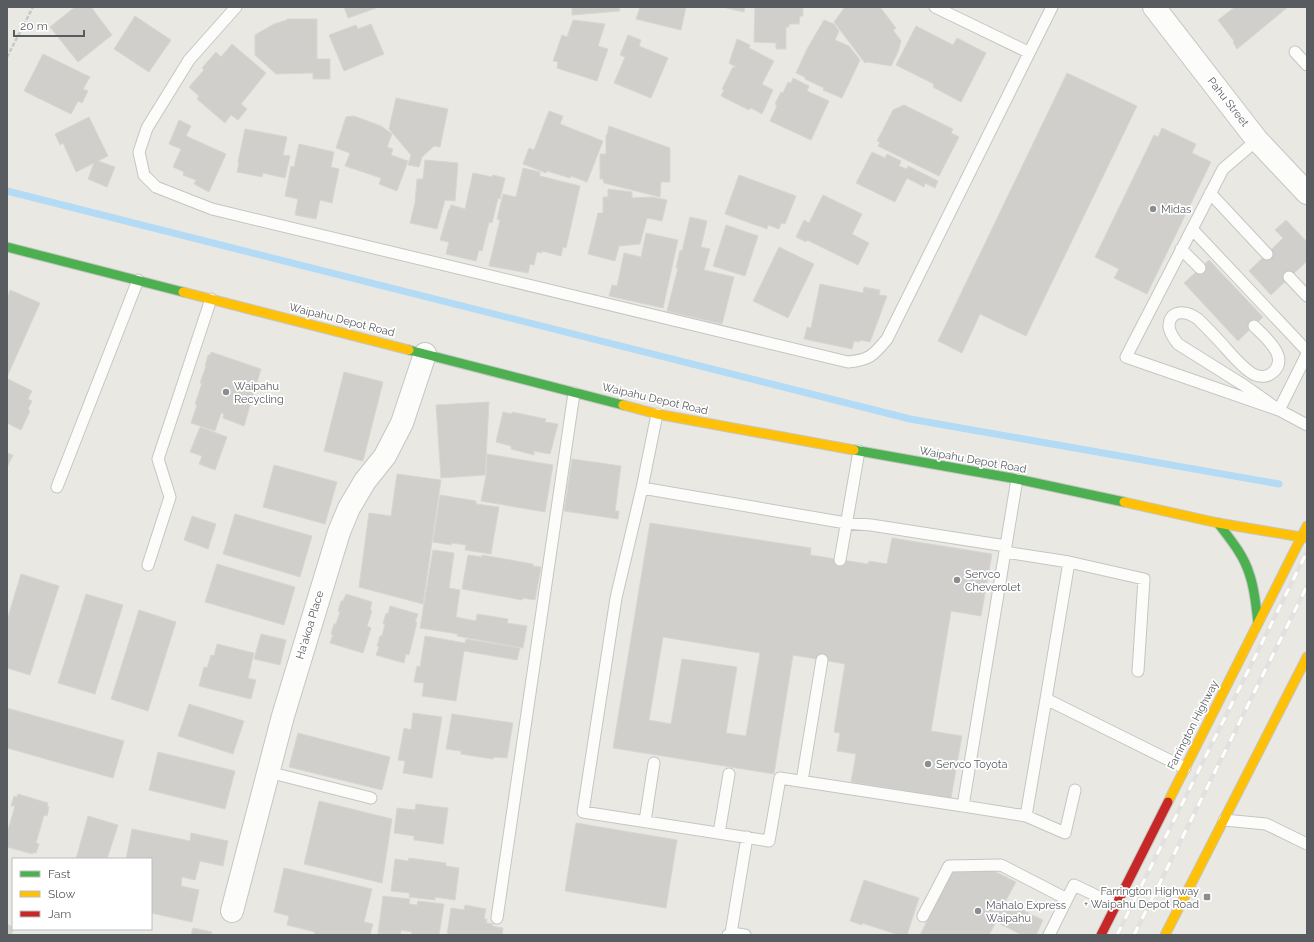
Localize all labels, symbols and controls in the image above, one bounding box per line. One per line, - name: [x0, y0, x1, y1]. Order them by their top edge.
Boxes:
- scale bar: [14, 12, 84, 38]
- text: 20 m: [20, 19, 48, 33]
- street label: Pahu Street: [1205, 75, 1251, 130]
- place label: Midas: [1161, 203, 1191, 216]
- marker: Midas: [1148, 204, 1158, 214]
- street label: Waipahu Depot Road: [288, 301, 396, 339]
- place label: Waipahu Recycling: [234, 380, 284, 406]
- street label: Waipahu Depot Road: [601, 380, 709, 418]
- marker: Waipahu Recycling: [221, 387, 231, 397]
- street label: Waipahu Depot Road: [919, 444, 1028, 476]
- place label: Servco Cheverolet: [965, 568, 1021, 594]
- marker: Servco Cheverolet: [952, 575, 962, 585]
- street label: Ha'akoa Place: [293, 589, 327, 661]
- street label: Farrington Highway: [1165, 678, 1221, 772]
- place label: Servco Toyota: [936, 758, 1007, 771]
- marker: Servco Toyota: [923, 759, 933, 769]
- legend: [12, 858, 152, 930]
- text: Fast: [48, 867, 71, 881]
- place label: Farrington Highway + Waipahu Depot Road: [1084, 885, 1199, 911]
- text: Slow: [48, 887, 75, 901]
- marker: Farrington Highway + Waipahu Depot Road: [1202, 892, 1212, 902]
- place label: Mahalo Express Waipahu: [986, 899, 1066, 925]
- marker: Mahalo Express Waipahu: [973, 906, 983, 916]
- text: Jam: [48, 907, 71, 921]

